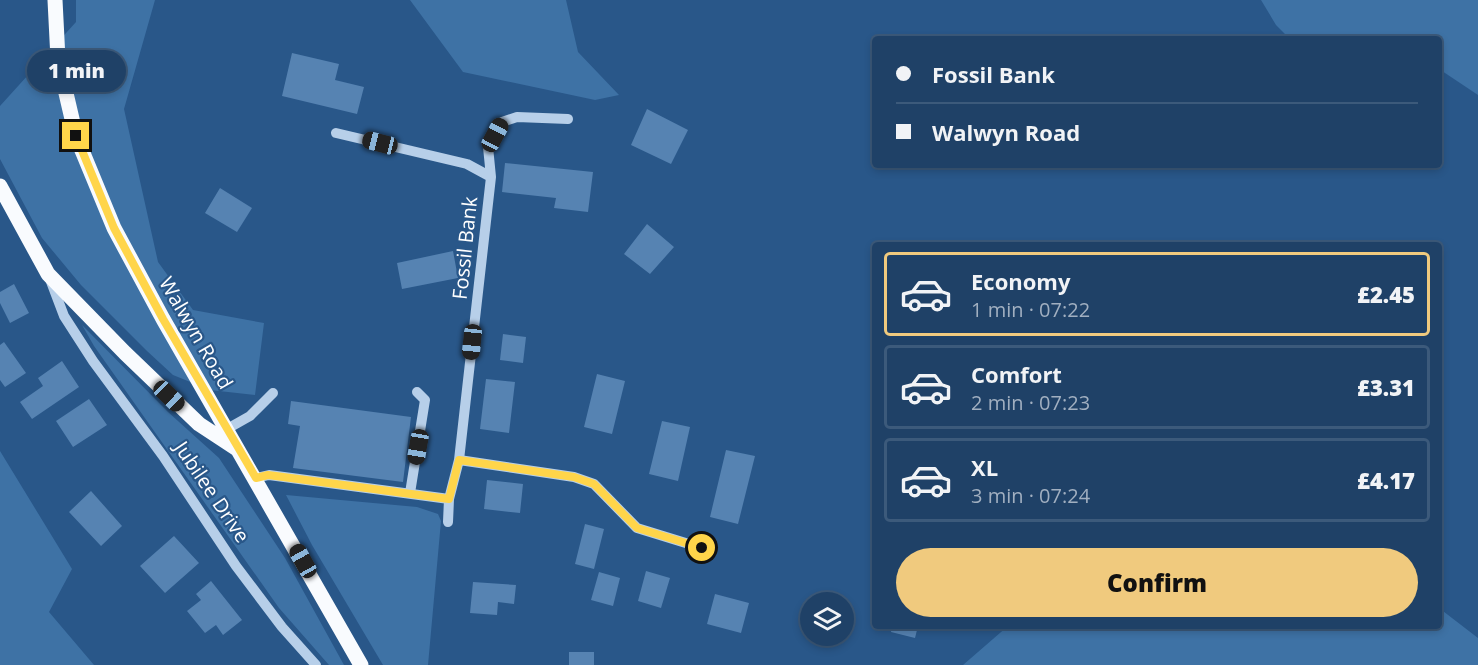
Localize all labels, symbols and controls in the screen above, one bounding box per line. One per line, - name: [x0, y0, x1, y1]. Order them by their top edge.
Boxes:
- callout: 1 min: [26, 49, 125, 91]
- text: 1 min: [48, 57, 105, 84]
- text: Fossil Bank: [932, 59, 1055, 89]
- car: [479, 115, 511, 155]
- text: Walwyn Road: [932, 117, 1080, 147]
- route end: [62, 122, 89, 149]
- car: [360, 130, 400, 156]
- street label: Fossil Bank: [446, 195, 483, 301]
- text: Economy: [971, 266, 1070, 296]
- icon: car: [899, 267, 953, 321]
- street label: Walwyn Road: [153, 272, 239, 394]
- text: £2.45: [1357, 279, 1415, 309]
- text: 1 min · 07:22: [971, 296, 1090, 323]
- car: [461, 323, 483, 361]
- text: Comfort: [971, 359, 1062, 389]
- icon: car: [899, 360, 953, 414]
- text: £3.31: [1357, 372, 1415, 402]
- car: [150, 377, 188, 415]
- text: 2 min · 07:23: [971, 389, 1090, 416]
- car: [406, 428, 430, 466]
- street label: Jubilee Drive: [168, 434, 256, 548]
- text: XL: [971, 452, 998, 482]
- icon: car: [899, 453, 953, 507]
- text: £4.17: [1357, 465, 1415, 495]
- text: 3 min · 07:24: [971, 482, 1090, 509]
- route start: [688, 534, 715, 561]
- car: [286, 541, 320, 581]
- button: Confirm: [896, 548, 1418, 617]
- map controls: [800, 592, 854, 646]
- button: layers: [800, 592, 854, 646]

